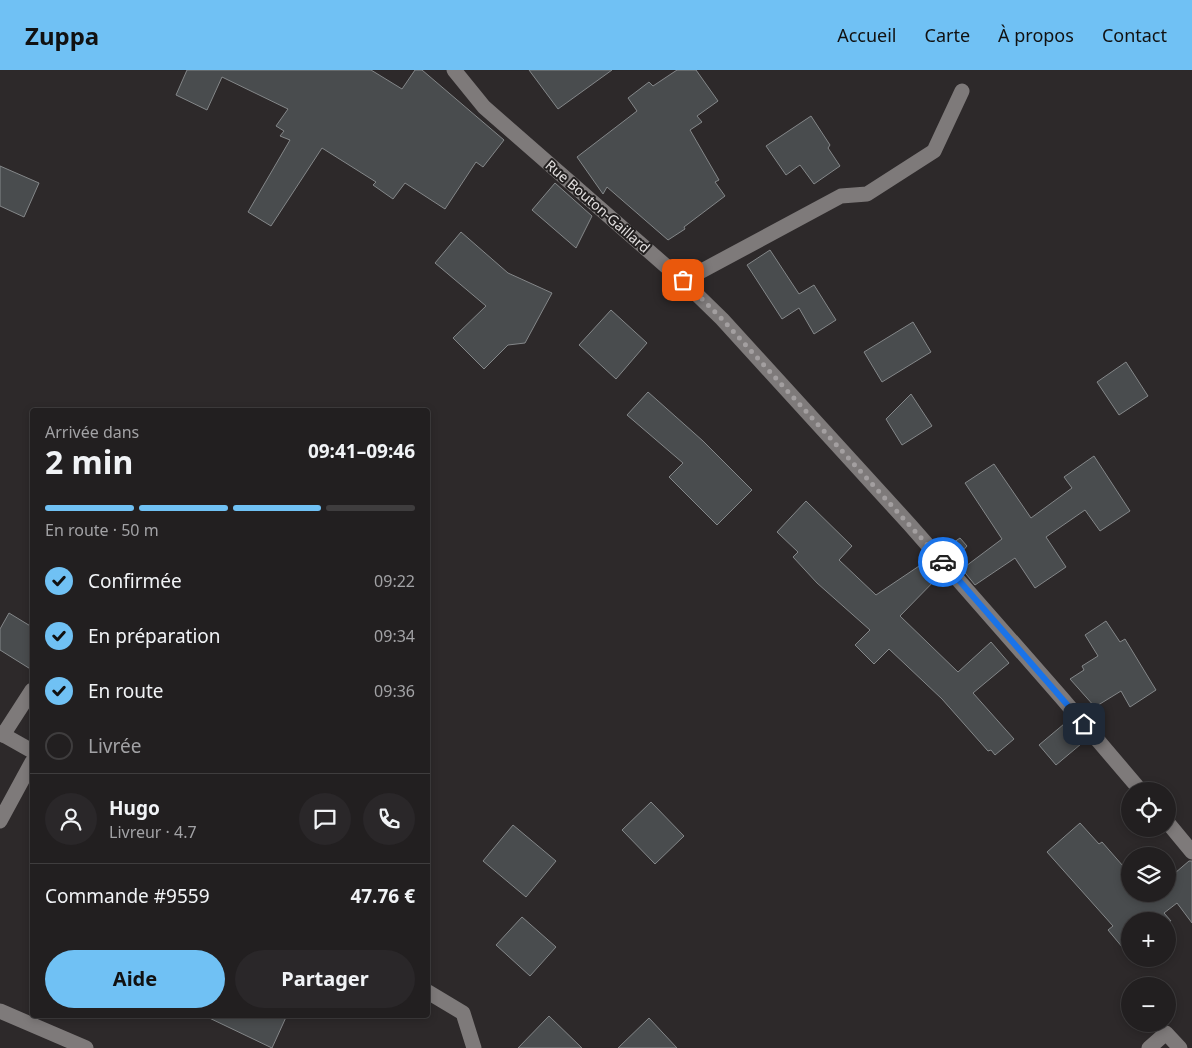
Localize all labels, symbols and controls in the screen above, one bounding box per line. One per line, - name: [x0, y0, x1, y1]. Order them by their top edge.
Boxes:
- text: Zuppa: [25, 19, 99, 52]
- text: Accueil: [837, 23, 897, 47]
- text: Carte: [925, 23, 970, 47]
- text: À propos: [998, 23, 1074, 47]
- text: Contact: [1102, 23, 1167, 47]
- street label: Rue Bouton-Gaillard: [542, 155, 654, 257]
- pin: [662, 259, 704, 301]
- icon: bag: [669, 266, 697, 294]
- text: Arrivée dans: [45, 421, 139, 443]
- text: 09:41–09:46: [308, 438, 415, 464]
- text: 2 min: [45, 440, 133, 483]
- text: En route · 50 m: [45, 519, 159, 541]
- courier: [918, 537, 968, 587]
- icon: car: [929, 548, 957, 576]
- icon: check: [45, 567, 73, 595]
- text: Confirmée: [88, 568, 182, 594]
- text: 09:22: [374, 570, 415, 592]
- icon: check: [45, 622, 73, 650]
- text: En préparation: [88, 623, 221, 649]
- text: 09:34: [374, 625, 415, 647]
- icon: check: [45, 677, 73, 705]
- text: En route: [88, 678, 164, 704]
- text: 09:36: [374, 680, 415, 702]
- pin: [1063, 703, 1105, 745]
- icon: home: [1070, 710, 1098, 738]
- text: Livrée: [88, 733, 141, 759]
- map controls: [1121, 782, 1176, 1032]
- button: locate: [1121, 782, 1176, 837]
- button: person: [45, 793, 97, 845]
- button: chat: [299, 793, 351, 845]
- button: phone: [363, 793, 415, 845]
- text: Hugo: [109, 795, 160, 821]
- text: Livreur · 4.7: [109, 821, 197, 843]
- button: layers: [1121, 847, 1176, 902]
- text: Commande #9559: [45, 883, 210, 909]
- text: 47.76 €: [350, 883, 415, 909]
- button: +: [1121, 912, 1176, 967]
- button: Aide: [45, 950, 225, 1008]
- button: Partager: [235, 950, 415, 1008]
- button: −: [1121, 977, 1176, 1032]

